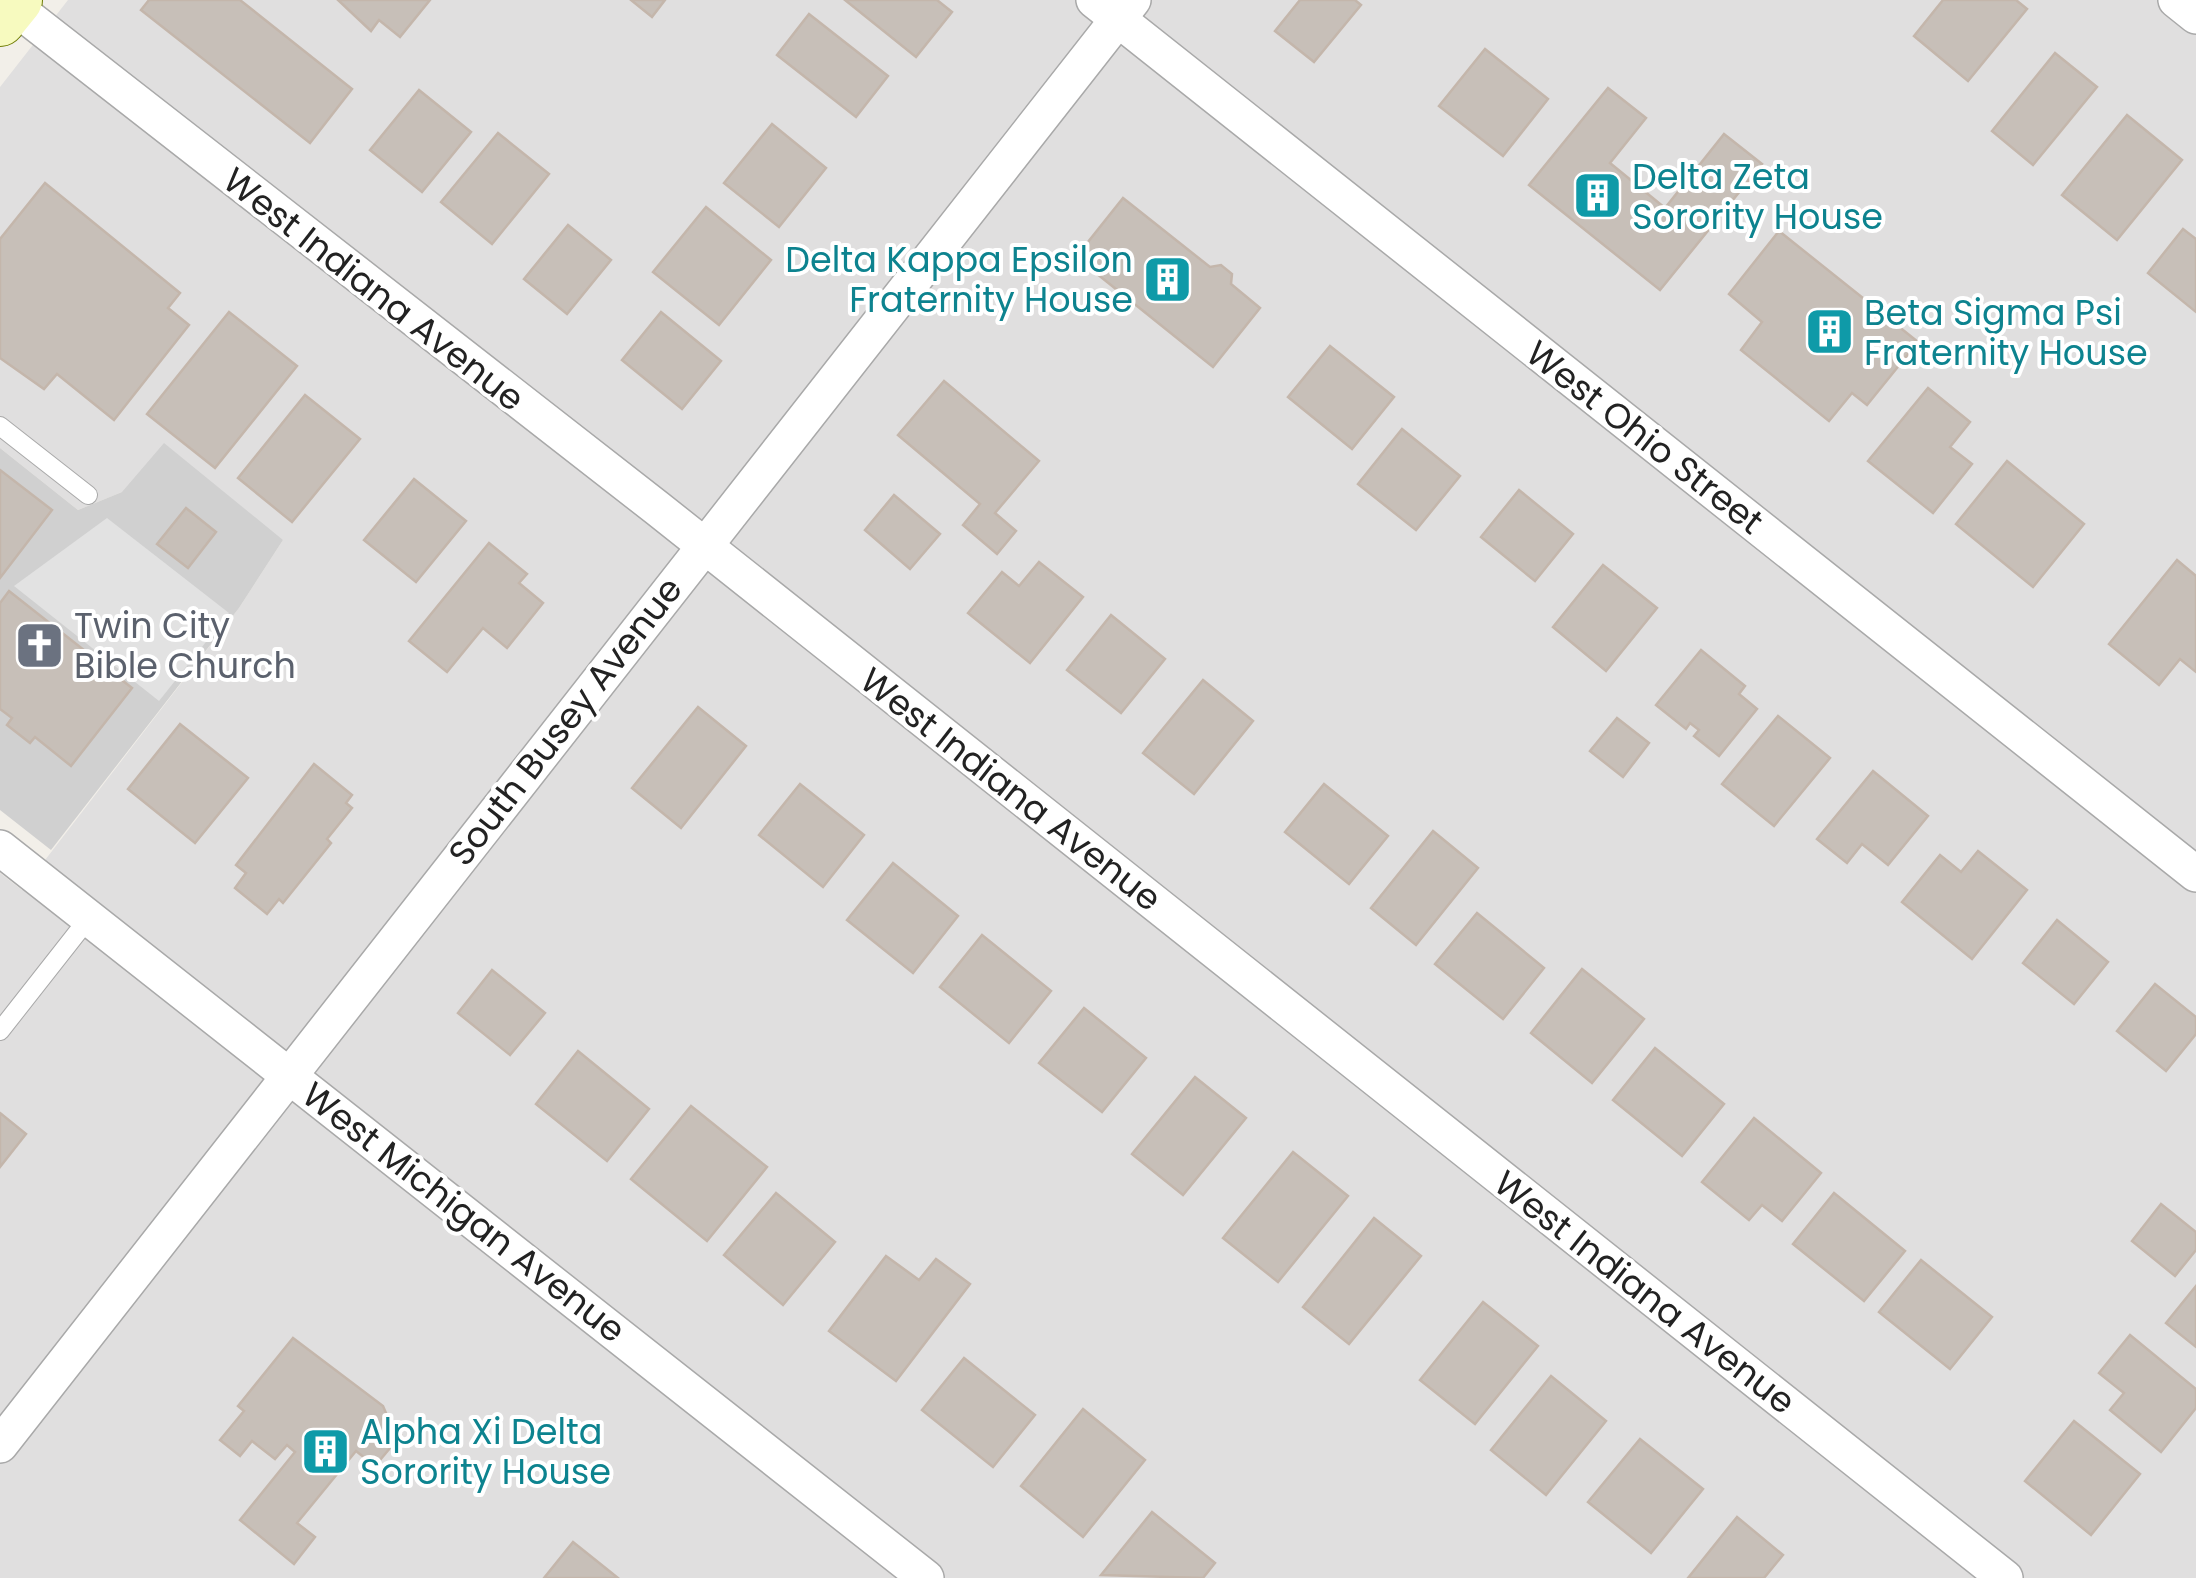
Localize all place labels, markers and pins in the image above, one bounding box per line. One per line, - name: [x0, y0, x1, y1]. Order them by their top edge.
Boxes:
- place label: Delta Zeta Sorority House: [1632, 152, 1883, 241]
- building icon: Delta Zeta Sorority House: [1571, 170, 1623, 222]
- place label: Delta Kappa Epsilon Fraternity House: [785, 235, 1133, 324]
- building icon: Delta Kappa Epsilon Fraternity House: [1142, 253, 1194, 305]
- place label: Beta Sigma Psi Fraternity House: [1864, 288, 2148, 377]
- building icon: Beta Sigma Psi Fraternity House: [1803, 306, 1855, 358]
- place label: Twin City Bible Church: [74, 601, 296, 690]
- church icon: Twin City Bible Church: [13, 619, 65, 671]
- place label: Alpha Xi Delta Sorority House: [360, 1407, 611, 1496]
- building icon: Alpha Xi Delta Sorority House: [299, 1425, 351, 1477]

